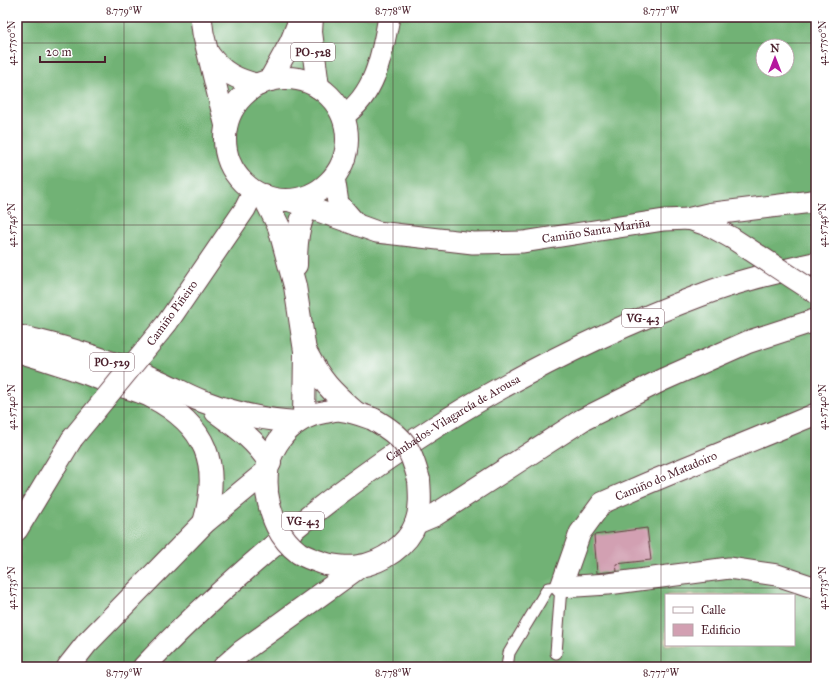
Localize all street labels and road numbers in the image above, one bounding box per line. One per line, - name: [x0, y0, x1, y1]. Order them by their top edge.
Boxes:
- road number: PO-528: [291, 43, 335, 61]
- street label: Camiño Santa Mariña: [541, 215, 652, 246]
- street label: Camiño Piñeiro: [144, 278, 200, 348]
- road number: VG-4.3: [622, 309, 664, 327]
- road number: PO-529: [90, 353, 134, 371]
- street label: Cambados-Vilagarcía de Arousa: [383, 371, 523, 465]
- street label: Camiño do Matadoiro: [613, 448, 719, 504]
- road number: VG-4.3: [282, 512, 324, 530]

